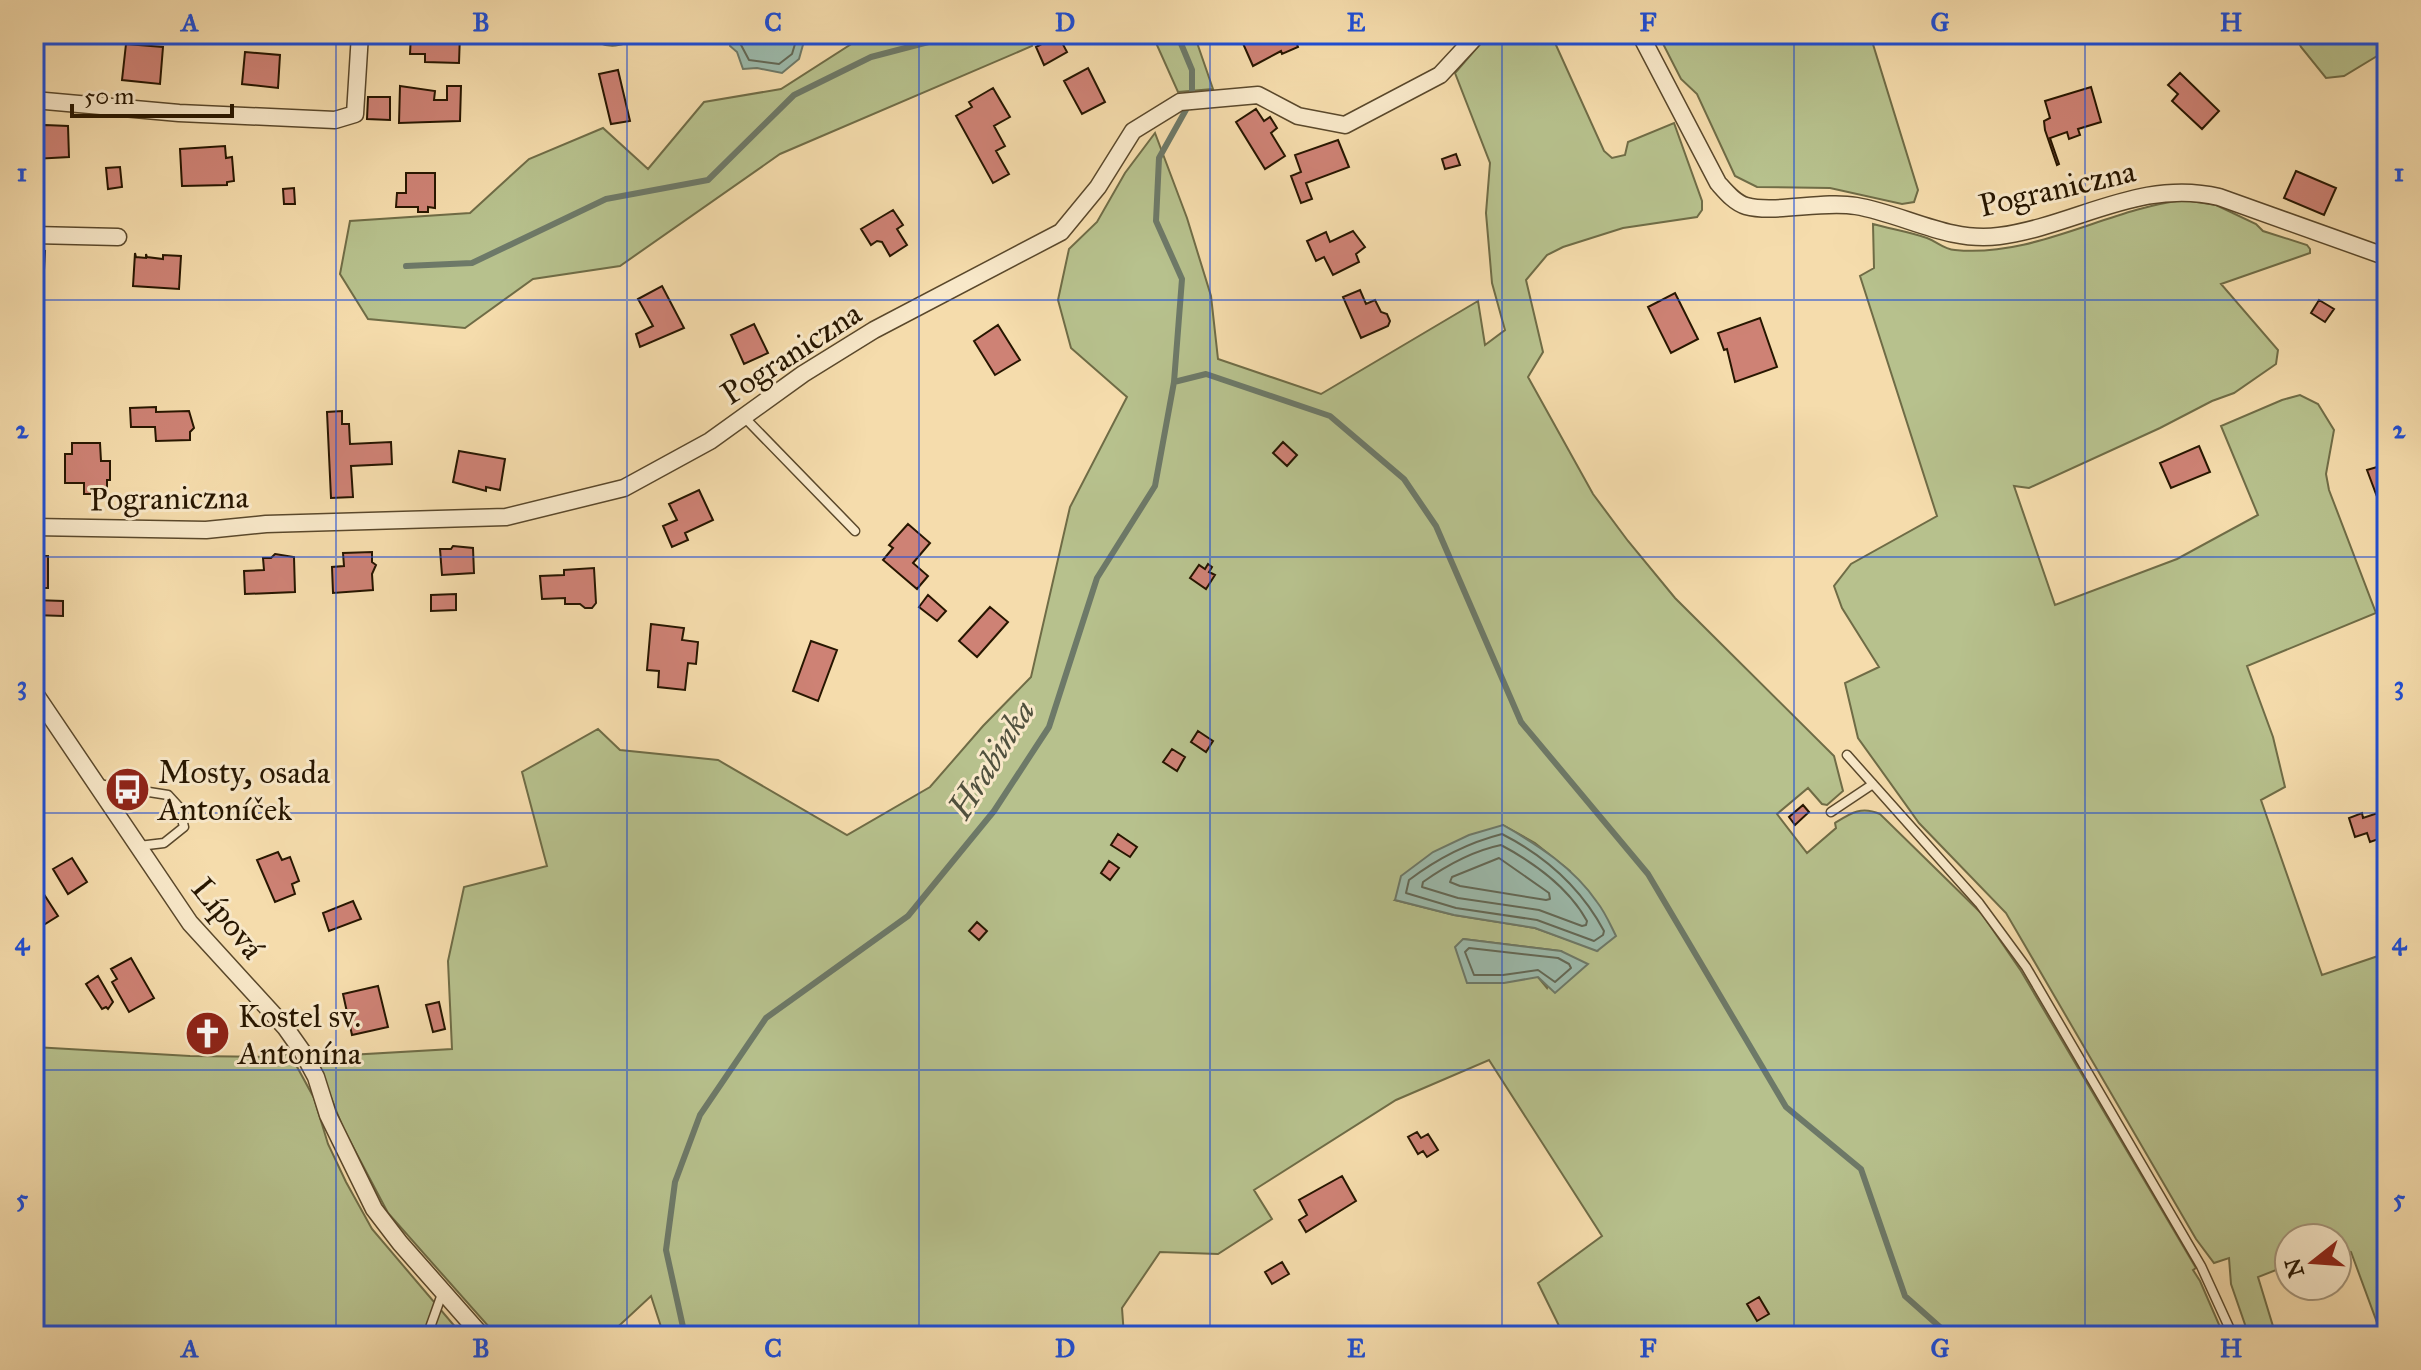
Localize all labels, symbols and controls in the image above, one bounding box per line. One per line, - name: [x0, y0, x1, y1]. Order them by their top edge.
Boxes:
- text: A: [179, 6, 199, 38]
- text: B: [472, 6, 490, 38]
- text: C: [764, 6, 782, 38]
- text: D: [1055, 6, 1075, 38]
- text: E: [1347, 6, 1366, 38]
- text: F: [1640, 6, 1657, 38]
- text: G: [1930, 6, 1950, 38]
- text: H: [2220, 6, 2243, 38]
- scale bar: [72, 68, 232, 118]
- text: 50 m: [84, 81, 134, 111]
- street label: Pograniczna: [1975, 151, 2140, 225]
- text: 1: [17, 156, 27, 188]
- text: 1: [2394, 156, 2404, 188]
- street label: Pograniczna: [714, 293, 869, 413]
- text: 2: [16, 413, 30, 445]
- text: 2: [2393, 413, 2407, 445]
- street label: Pograniczna: [89, 478, 250, 519]
- text: 3: [17, 669, 27, 701]
- text: 3: [2394, 669, 2404, 701]
- water label: Hrabinka: [938, 692, 1044, 827]
- place label: Mosty, osada Antoníček: [156, 753, 331, 829]
- bus stop icon: Mosty, osada Antoníček: [103, 766, 151, 814]
- street label: Lípová: [183, 870, 272, 967]
- text: 4: [15, 925, 31, 957]
- text: 4: [2392, 925, 2408, 957]
- place label: Kostel sv. Antonína: [236, 997, 362, 1073]
- church icon: Kostel sv. Antonína: [183, 1010, 231, 1058]
- text: 5: [16, 1182, 29, 1214]
- text: 5: [2393, 1182, 2406, 1214]
- north arrow: [2273, 1222, 2353, 1302]
- text: N: [2279, 1255, 2310, 1281]
- text: A: [179, 1332, 199, 1364]
- text: B: [472, 1332, 490, 1364]
- text: C: [764, 1332, 782, 1364]
- text: D: [1055, 1332, 1075, 1364]
- text: E: [1347, 1332, 1366, 1364]
- text: F: [1640, 1332, 1657, 1364]
- text: G: [1930, 1332, 1950, 1364]
- text: H: [2220, 1332, 2243, 1364]

